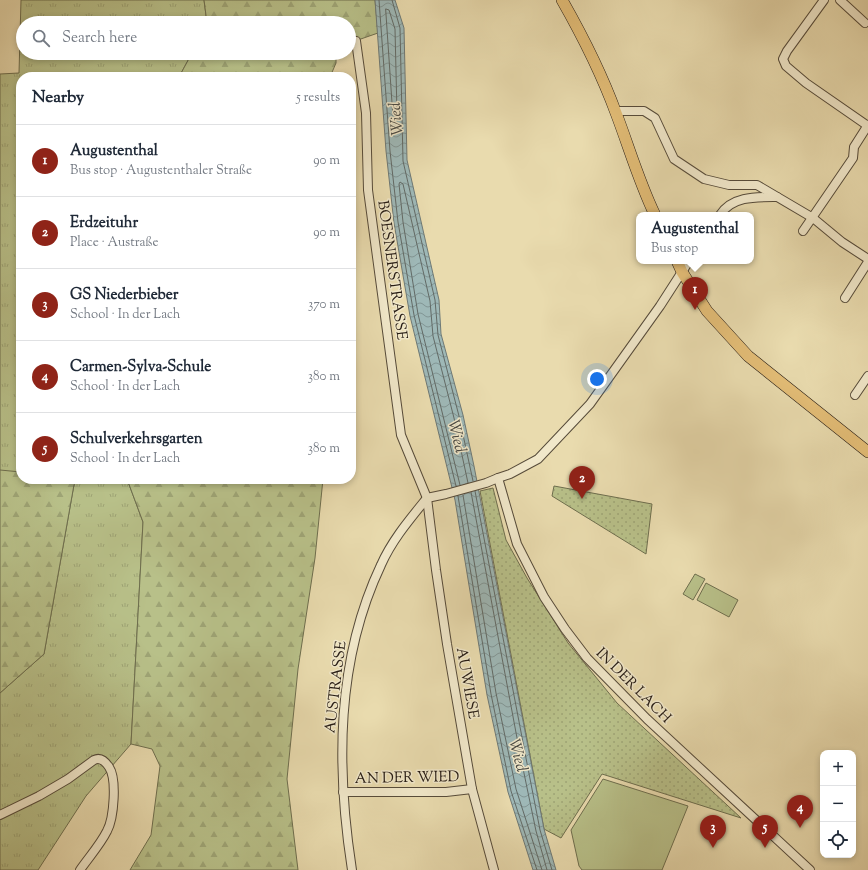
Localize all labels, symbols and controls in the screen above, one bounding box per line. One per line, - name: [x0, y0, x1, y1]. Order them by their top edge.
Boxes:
- search box: [16, 16, 356, 60]
- icon: search: [30, 27, 52, 49]
- text: Search here: [62, 28, 137, 49]
- text: Nearby: [32, 86, 84, 110]
- text: 5 results: [296, 89, 340, 107]
- water label: Wied: [385, 101, 410, 136]
- text: Augustenthal: [70, 141, 158, 162]
- text: 1: [43, 152, 47, 170]
- text: 90 m: [313, 152, 340, 170]
- text: Bus stop · Augustenthaler Straße: [70, 162, 252, 180]
- street label: BOESNERSTRASSE: [371, 199, 412, 341]
- popup: [636, 212, 754, 264]
- text: Erdzeituhr: [70, 213, 138, 234]
- text: Augustenthal: [651, 219, 739, 240]
- text: 2: [42, 224, 48, 242]
- text: 90 m: [313, 224, 340, 242]
- text: Place · Austraße: [70, 234, 158, 252]
- text: Bus stop: [651, 240, 698, 258]
- pin: 1: [682, 277, 708, 310]
- text: GS Niederbieber: [70, 285, 178, 306]
- text: 3: [42, 296, 48, 314]
- text: 370 m: [308, 296, 340, 314]
- text: School · In der Lach: [70, 306, 180, 324]
- text: Carmen-Sylva-Schule: [70, 357, 211, 378]
- text: 4: [42, 368, 48, 386]
- text: 380 m: [308, 368, 340, 386]
- your location: [587, 369, 607, 389]
- text: School · In der Lach: [70, 378, 180, 396]
- water label: Wied: [440, 418, 471, 456]
- text: Schulverkehrsgarten: [70, 429, 203, 450]
- text: 5: [43, 440, 47, 458]
- text: 380 m: [308, 440, 340, 458]
- text: School · In der Lach: [70, 450, 180, 468]
- pin: 2: [569, 466, 595, 499]
- street label: AUSTRASSE: [320, 640, 353, 734]
- street label: IN DER LACH: [590, 643, 676, 729]
- street label: AUWIESE: [450, 646, 483, 721]
- water label: Wied: [501, 737, 532, 775]
- map controls: [820, 750, 856, 858]
- button: +: [820, 750, 856, 786]
- street label: AN DER WIED: [354, 767, 460, 790]
- button: −: [820, 786, 856, 822]
- pin: 4: [787, 795, 813, 828]
- pin: 3: [700, 815, 726, 848]
- pin: 5: [752, 815, 778, 848]
- button: locate: [820, 822, 856, 858]

